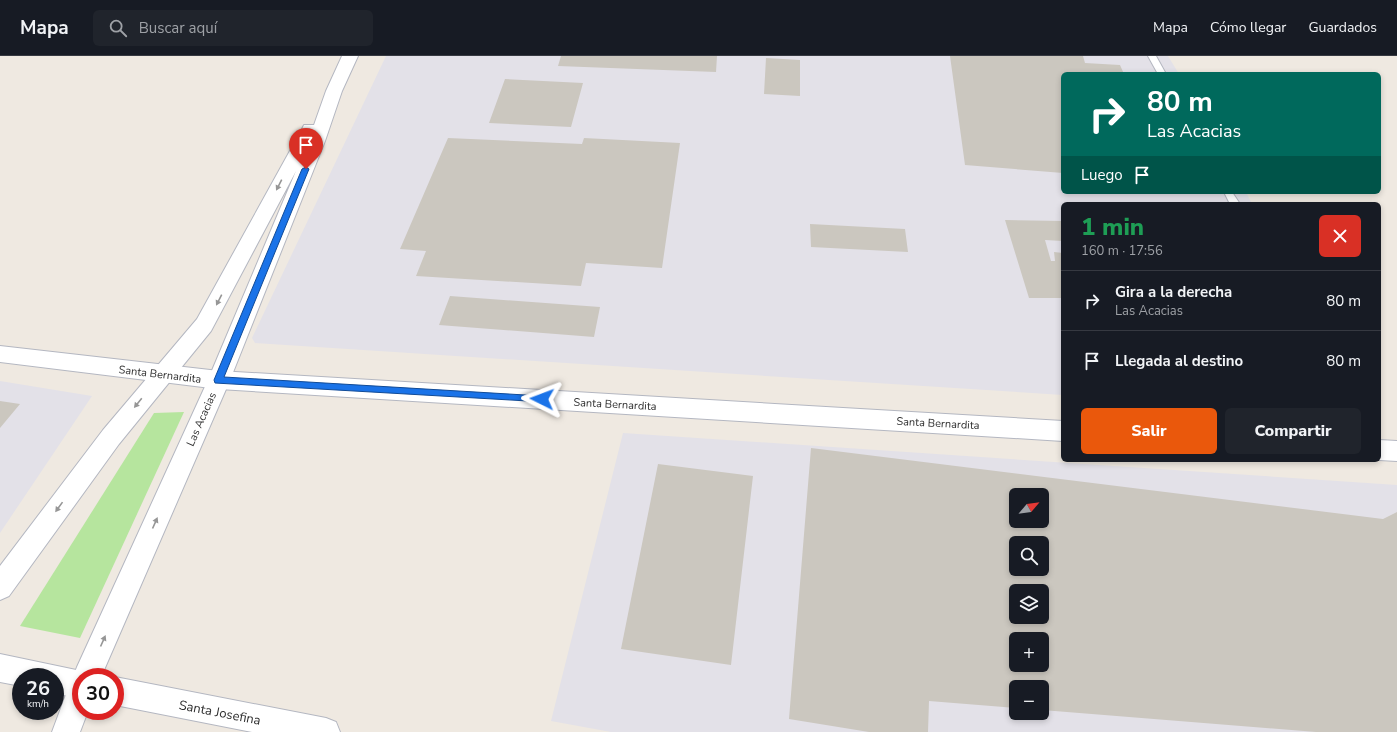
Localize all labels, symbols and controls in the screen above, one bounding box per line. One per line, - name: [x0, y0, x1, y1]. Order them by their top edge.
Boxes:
- search box: [93, 10, 373, 46]
- text: Mapa: [20, 15, 69, 41]
- icon: search: [107, 17, 129, 39]
- text: Buscar aquí: [139, 18, 217, 38]
- text: Mapa: [1153, 18, 1188, 37]
- text: Cómo llegar: [1210, 18, 1286, 37]
- text: Guardados: [1308, 18, 1377, 37]
- text: 80 m: [1147, 83, 1213, 121]
- icon: right: [1081, 88, 1133, 140]
- text: Las Acacias: [1147, 119, 1241, 143]
- pin: [289, 128, 323, 169]
- icon: arrive: [295, 134, 317, 156]
- icon: arrive: [1131, 164, 1153, 186]
- text: Luego: [1081, 165, 1123, 185]
- one-way arrow: [276, 179, 282, 190]
- text: 1 min: [1081, 211, 1144, 243]
- button: close: [1319, 215, 1361, 257]
- text: 160 m · 17:56: [1081, 242, 1163, 260]
- text: Gira a la derecha: [1115, 282, 1232, 302]
- icon: right: [1081, 290, 1103, 312]
- text: 80 m: [1326, 291, 1361, 311]
- one-way arrow: [216, 294, 222, 306]
- text: Las Acacias: [1115, 302, 1183, 320]
- icon: arrive: [1081, 350, 1103, 372]
- text: Llegada al destino: [1115, 351, 1243, 371]
- text: 80 m: [1326, 351, 1361, 371]
- street label: Santa Bernardita: [118, 362, 202, 387]
- position arrow: [521, 378, 563, 420]
- street label: Las Acacias: [183, 390, 220, 449]
- street label: Santa Bernardita: [573, 395, 657, 414]
- one-way arrow: [133, 398, 142, 409]
- button: Salir: [1081, 408, 1217, 454]
- button: Compartir: [1225, 408, 1361, 454]
- street label: Santa Bernardita: [896, 414, 980, 433]
- north arrow: [1009, 488, 1049, 528]
- map controls: [1009, 488, 1049, 720]
- one-way arrow: [55, 501, 63, 512]
- one-way arrow: [152, 517, 158, 528]
- button: search: [1009, 536, 1049, 576]
- button: layers: [1009, 584, 1049, 624]
- button: +: [1009, 632, 1049, 672]
- one-way arrow: [100, 635, 106, 647]
- speed limit sign: 30: [72, 668, 124, 720]
- text: 26: [26, 675, 50, 702]
- button: −: [1009, 680, 1049, 720]
- street label: Santa Josefina: [177, 696, 262, 730]
- text: km/h: [27, 697, 49, 711]

